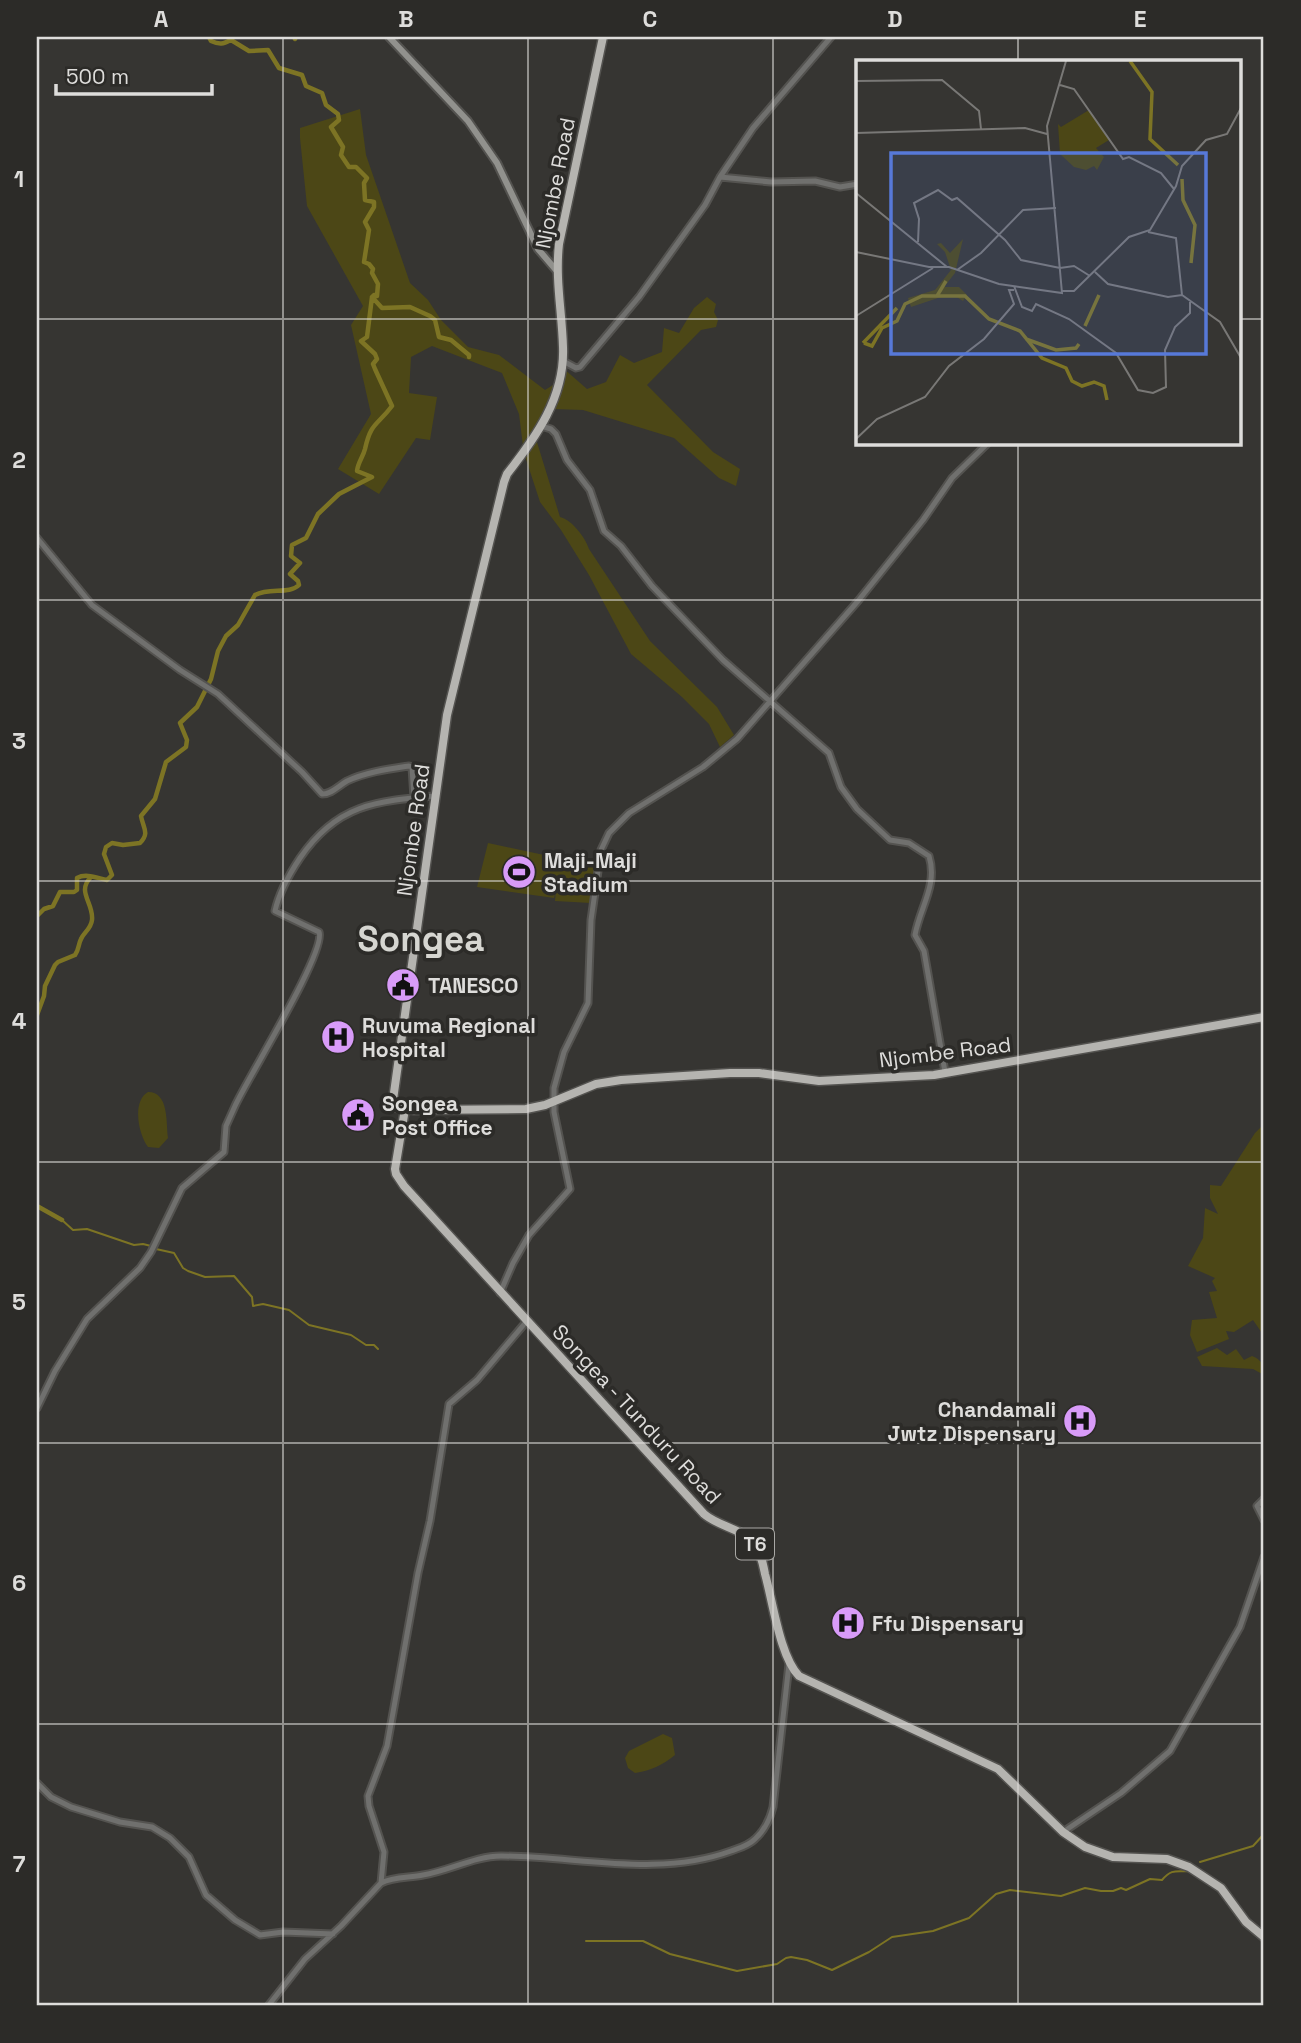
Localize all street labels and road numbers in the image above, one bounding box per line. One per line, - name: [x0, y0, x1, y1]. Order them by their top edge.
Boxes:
- street label: Njombe Road: [529, 115, 581, 251]
- street label: Njombe Road: [390, 762, 436, 898]
- street label: Njombe Road: [877, 1030, 1013, 1074]
- street label: Songea - Tunduru Road: [547, 1319, 727, 1509]
- road number: T6: [736, 1528, 774, 1560]

